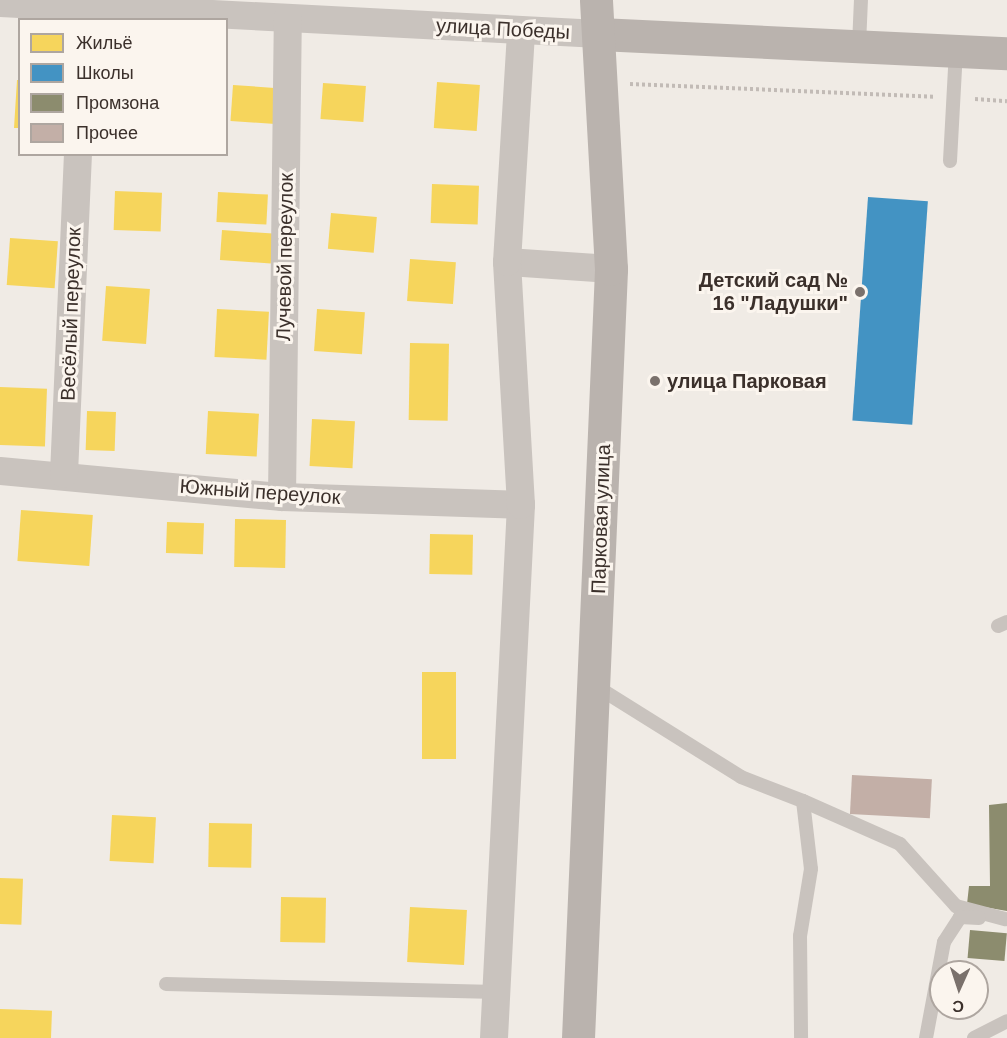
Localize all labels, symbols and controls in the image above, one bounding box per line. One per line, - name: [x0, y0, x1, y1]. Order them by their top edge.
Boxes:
- street label: улица Победы: [435, 14, 571, 44]
- legend: [18, 18, 228, 156]
- text: Жильё: [76, 33, 133, 53]
- text: Школы: [76, 63, 134, 83]
- text: Промзона: [76, 93, 159, 113]
- text: Прочее: [76, 123, 138, 143]
- street label: Лучевой переулок: [272, 173, 298, 341]
- street label: Весёлый переулок: [56, 227, 86, 401]
- place label: Детский сад № 16 "Ладушки": [699, 268, 848, 315]
- marker: Детский сад № 16 "Ладушки": [853, 285, 867, 299]
- place label: улица Парковая: [667, 369, 827, 393]
- marker: улица Парковая: [648, 374, 662, 388]
- street label: Парковая улица: [586, 444, 616, 594]
- street label: Южный переулок: [179, 474, 341, 510]
- north arrow: [929, 960, 989, 1020]
- text: С: [952, 998, 964, 1015]

